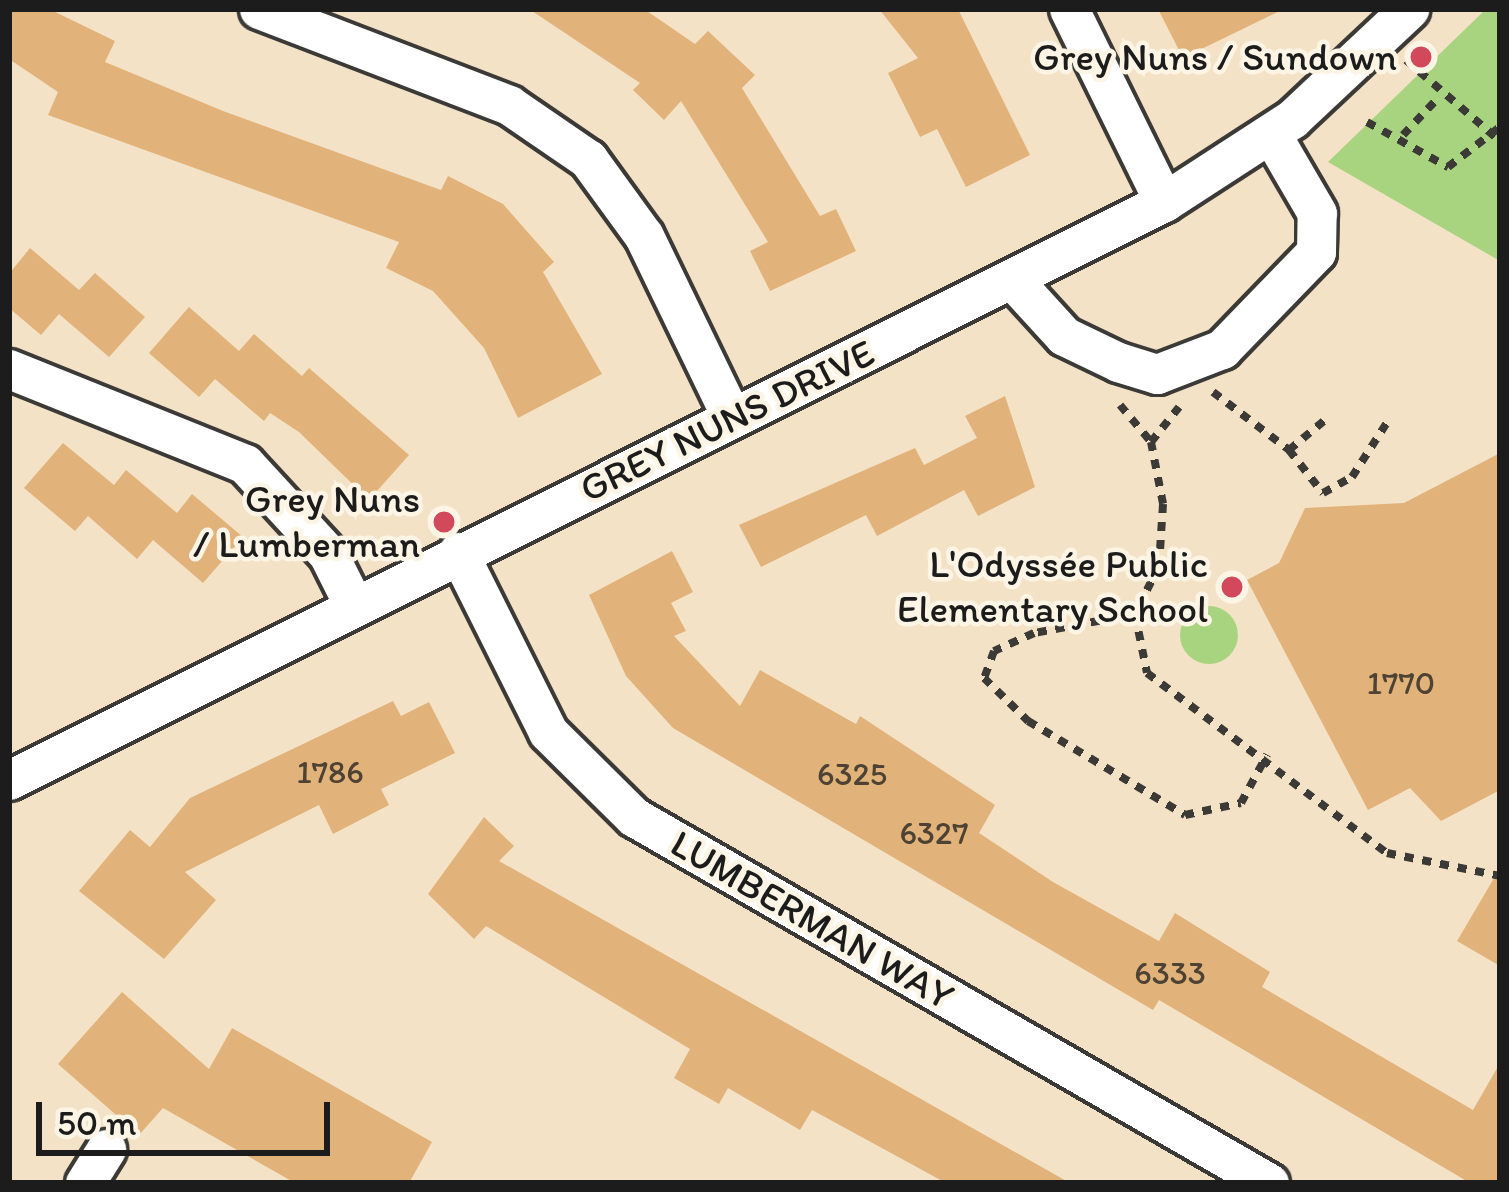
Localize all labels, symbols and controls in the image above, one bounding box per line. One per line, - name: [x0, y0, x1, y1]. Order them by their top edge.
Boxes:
- place label: Grey Nuns / Sundown: [1033, 34, 1397, 80]
- marker: Grey Nuns / Sundown: [1408, 44, 1434, 70]
- street label: GREY NUNS DRIVE: [572, 329, 882, 513]
- place label: Grey Nuns / Lumberman: [193, 477, 420, 568]
- marker: Grey Nuns / Lumberman: [431, 509, 457, 535]
- place label: L'Odyssée Public Elementary School: [897, 542, 1208, 633]
- marker: L'Odyssée Public Elementary School: [1219, 574, 1245, 600]
- house number: 1770: [1367, 663, 1435, 703]
- house number: 1786: [296, 752, 364, 792]
- house number: 6325: [817, 754, 887, 794]
- house number: 6327: [899, 813, 969, 853]
- street label: LUMBERMAN WAY: [662, 820, 962, 1020]
- house number: 6333: [1134, 953, 1206, 993]
- scale bar: [42, 1078, 336, 1152]
- text: 50 m: [57, 1101, 136, 1144]

